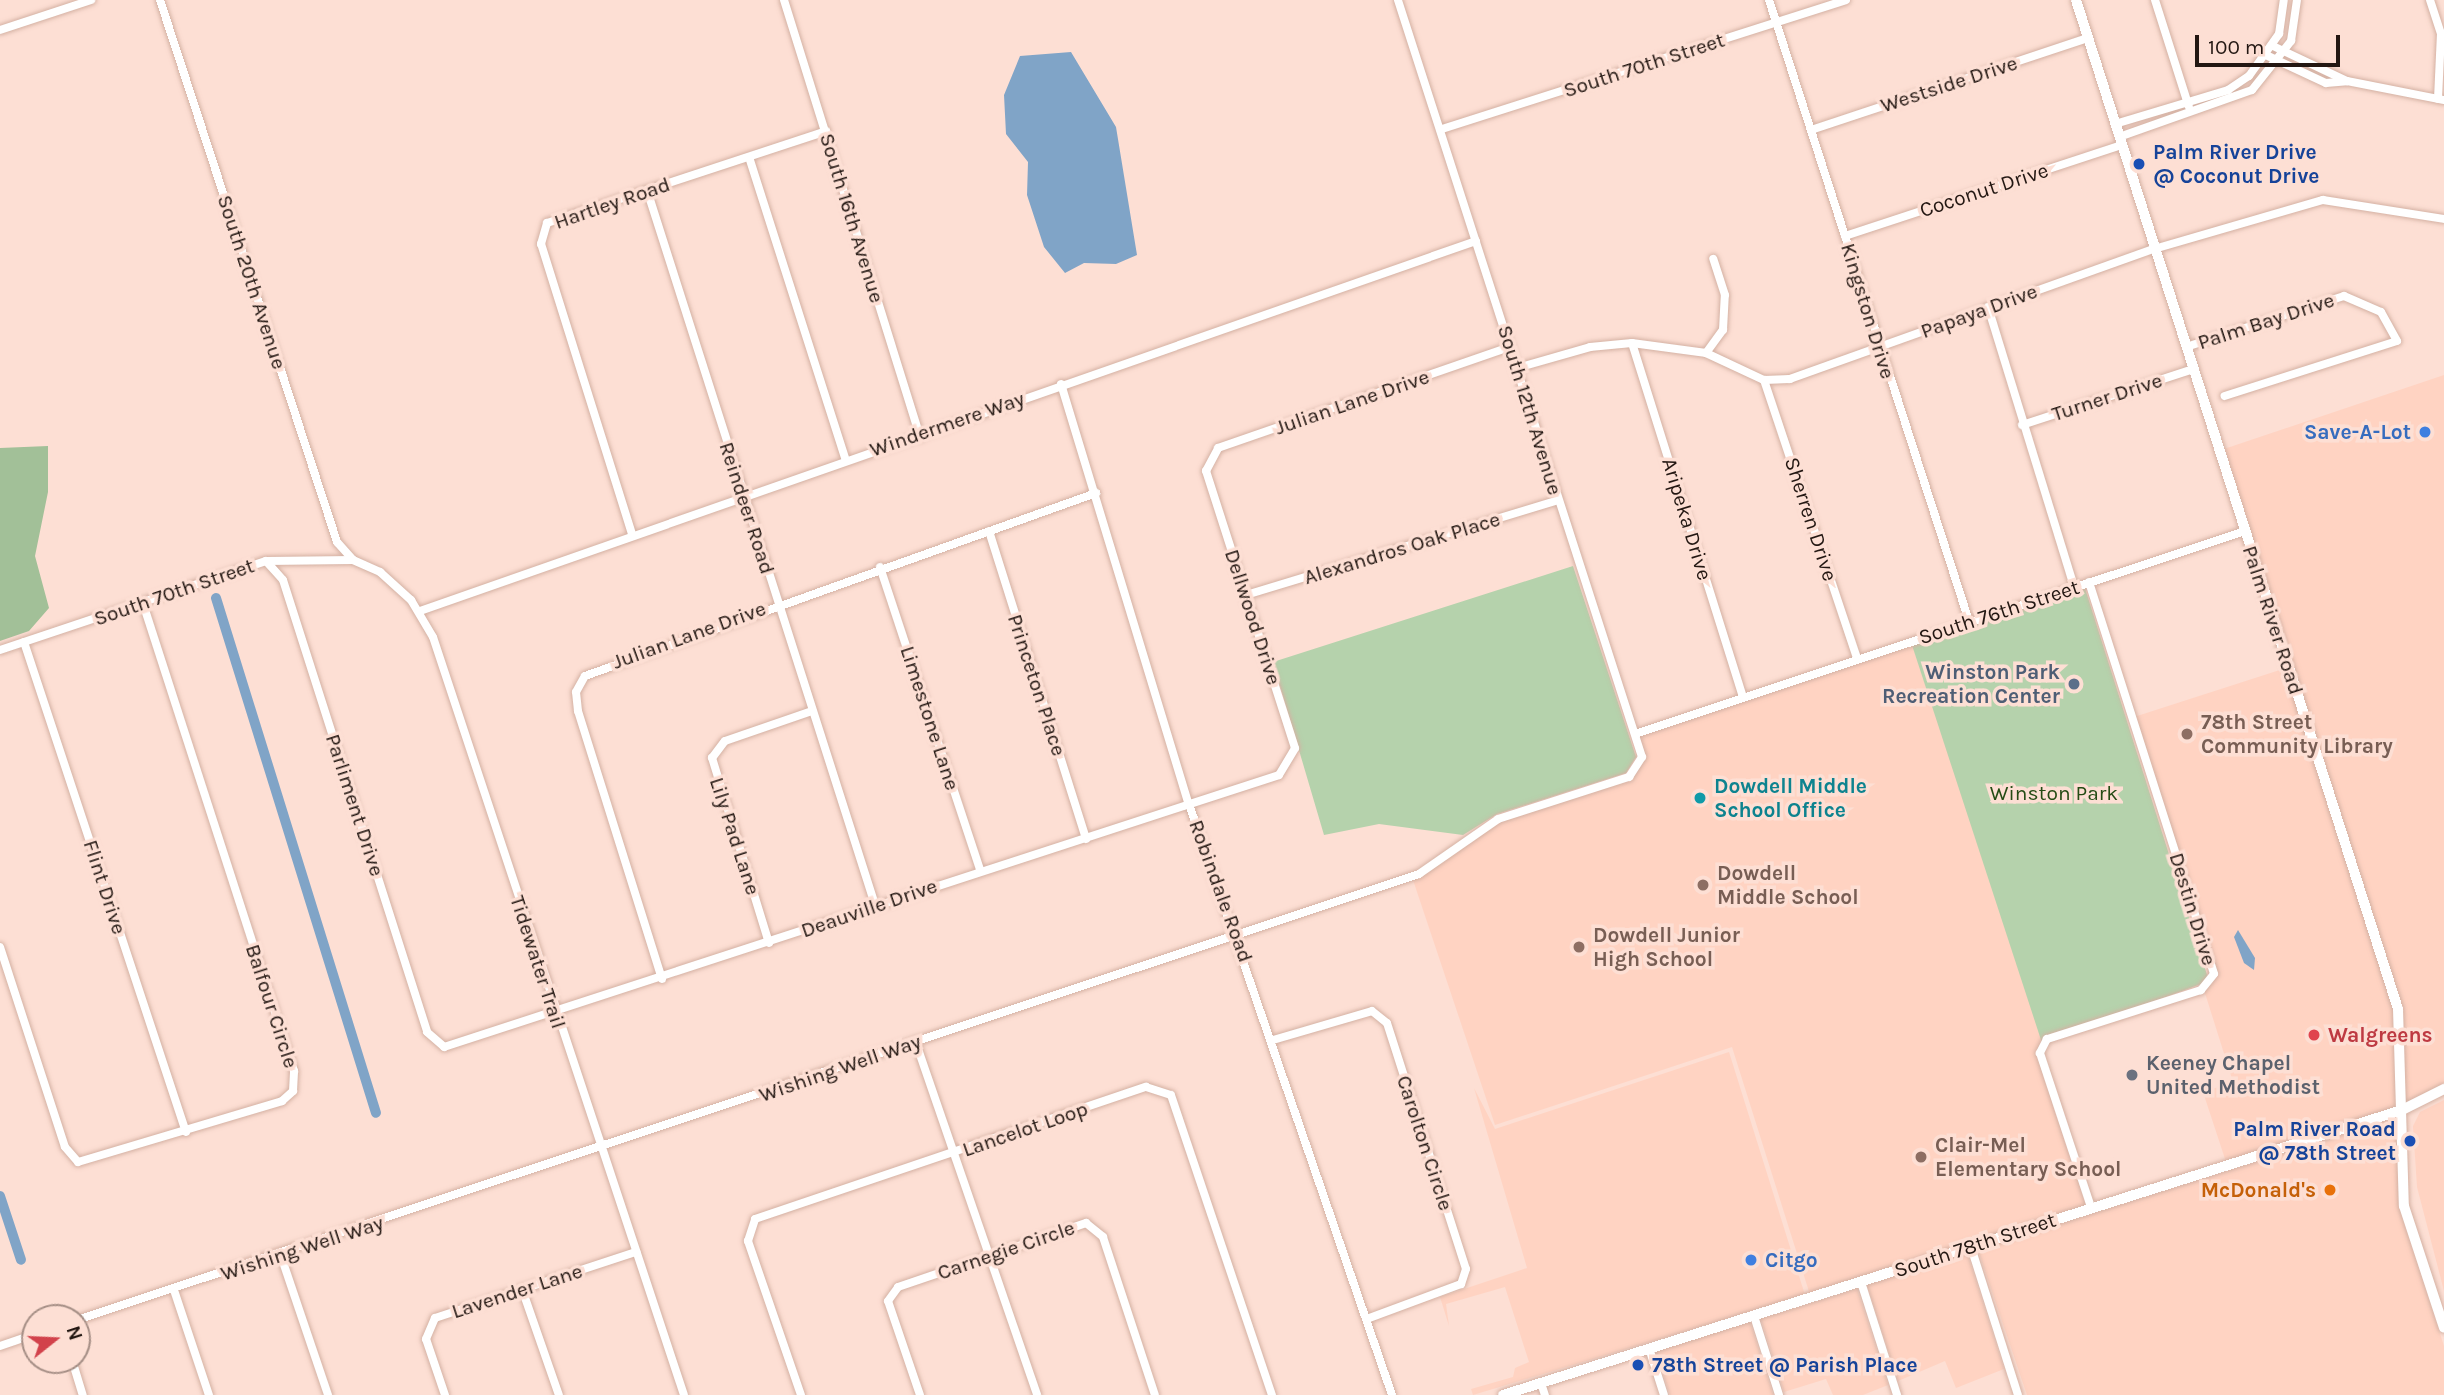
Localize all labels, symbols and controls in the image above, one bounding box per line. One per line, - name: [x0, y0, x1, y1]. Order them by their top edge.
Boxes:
- scale bar: [2199, 21, 2344, 65]
- street label: South 70th Street: [1560, 27, 1728, 103]
- text: 100 m: [2208, 35, 2265, 59]
- street label: Westside Drive: [1877, 50, 2021, 118]
- street label: South 16th Avenue: [814, 130, 890, 306]
- place label: Palm River Drive @ Coconut Drive: [2153, 139, 2319, 189]
- marker: Palm River Drive @ Coconut Drive: [2131, 156, 2147, 172]
- street label: Coconut Drive: [1916, 157, 2052, 223]
- street label: Hartley Road: [551, 171, 673, 235]
- street label: South 20th Avenue: [212, 192, 292, 372]
- street label: Kingston Drive: [1835, 240, 1901, 382]
- street label: Papaya Drive: [1917, 278, 2041, 344]
- street label: Palm Bay Drive: [2195, 287, 2337, 355]
- street label: South 12th Avenue: [1492, 322, 1568, 498]
- street label: Julian Lane Drive: [1272, 364, 1432, 440]
- street label: Turner Drive: [2049, 367, 2165, 427]
- street label: Windermere Way: [866, 386, 1028, 462]
- place label: Save-A-Lot: [2304, 419, 2411, 445]
- marker: Save-A-Lot: [2417, 424, 2433, 440]
- street label: Reindeer Road: [714, 439, 780, 577]
- street label: Sherren Drive: [1779, 454, 1843, 584]
- street label: Aripeka Drive: [1656, 455, 1718, 583]
- street label: Alexandros Oak Place: [1301, 506, 1503, 590]
- street label: Palm River Road: [2237, 542, 2309, 698]
- street label: Dellwood Drive: [1219, 546, 1287, 688]
- street label: South 70th Street: [90, 553, 258, 631]
- street label: South 76th Street: [1915, 574, 2083, 650]
- street label: Julian Lane Drive: [609, 596, 769, 674]
- street label: Princeton Place: [1002, 611, 1072, 759]
- street label: Limestone Lane: [895, 643, 965, 793]
- place label: Winston Park Recreation Center: [1882, 659, 2060, 709]
- marker: Winston Park Recreation Center: [2066, 676, 2082, 692]
- place label: 78th Street Community Library: [2201, 709, 2393, 759]
- marker: 78th Street Community Library: [2179, 726, 2195, 742]
- street label: Parliment Drive: [320, 731, 390, 879]
- place label: Dowdell Middle School Office: [1714, 773, 1867, 823]
- street label: Lily Pad Lane: [704, 774, 766, 898]
- park label: Winston Park: [1990, 780, 2118, 806]
- marker: Dowdell Middle School Office: [1692, 790, 1708, 806]
- street label: Robindale Road: [1184, 816, 1258, 966]
- street label: Flint Drive: [78, 837, 132, 937]
- street label: Destin Drive: [2164, 850, 2222, 968]
- place label: Dowdell Middle School: [1717, 860, 1859, 910]
- street label: Deauville Drive: [798, 873, 940, 943]
- marker: Dowdell Middle School: [1695, 877, 1711, 893]
- street label: Tidewater Trail: [505, 892, 571, 1032]
- place label: Dowdell Junior High School: [1593, 922, 1740, 972]
- marker: Dowdell Junior High School: [1571, 939, 1587, 955]
- street label: Balfour Circle: [240, 941, 304, 1071]
- place label: Walgreens: [2328, 1022, 2433, 1048]
- marker: Walgreens: [2306, 1027, 2322, 1043]
- street label: Wishing Well Way: [756, 1028, 924, 1108]
- place label: Keeney Chapel United Methodist: [2146, 1050, 2320, 1100]
- marker: Keeney Chapel United Methodist: [2124, 1067, 2140, 1083]
- street label: Carolton Circle: [1391, 1072, 1459, 1214]
- street label: Lancelot Loop: [959, 1096, 1091, 1162]
- place label: Palm River Road @ 78th Street: [2233, 1116, 2396, 1166]
- place label: Clair-Mel Elementary School: [1935, 1132, 2121, 1182]
- marker: Palm River Road @ 78th Street: [2402, 1133, 2418, 1149]
- marker: Clair-Mel Elementary School: [1913, 1149, 1929, 1165]
- place label: McDonald's: [2201, 1177, 2316, 1203]
- marker: McDonald's: [2322, 1182, 2338, 1198]
- street label: South 78th Street: [1891, 1207, 2059, 1283]
- street label: Wishing Well Way: [217, 1210, 387, 1286]
- street label: Carnegie Circle: [934, 1215, 1078, 1285]
- place label: Citgo: [1765, 1247, 1818, 1273]
- marker: Citgo: [1743, 1252, 1759, 1268]
- street label: Lavender Lane: [448, 1258, 586, 1324]
- north arrow: [21, 1304, 91, 1374]
- text: N: [62, 1323, 87, 1343]
- place label: 78th Street @ Parish Place: [1652, 1352, 1918, 1378]
- marker: 78th Street @ Parish Place: [1630, 1357, 1646, 1373]

